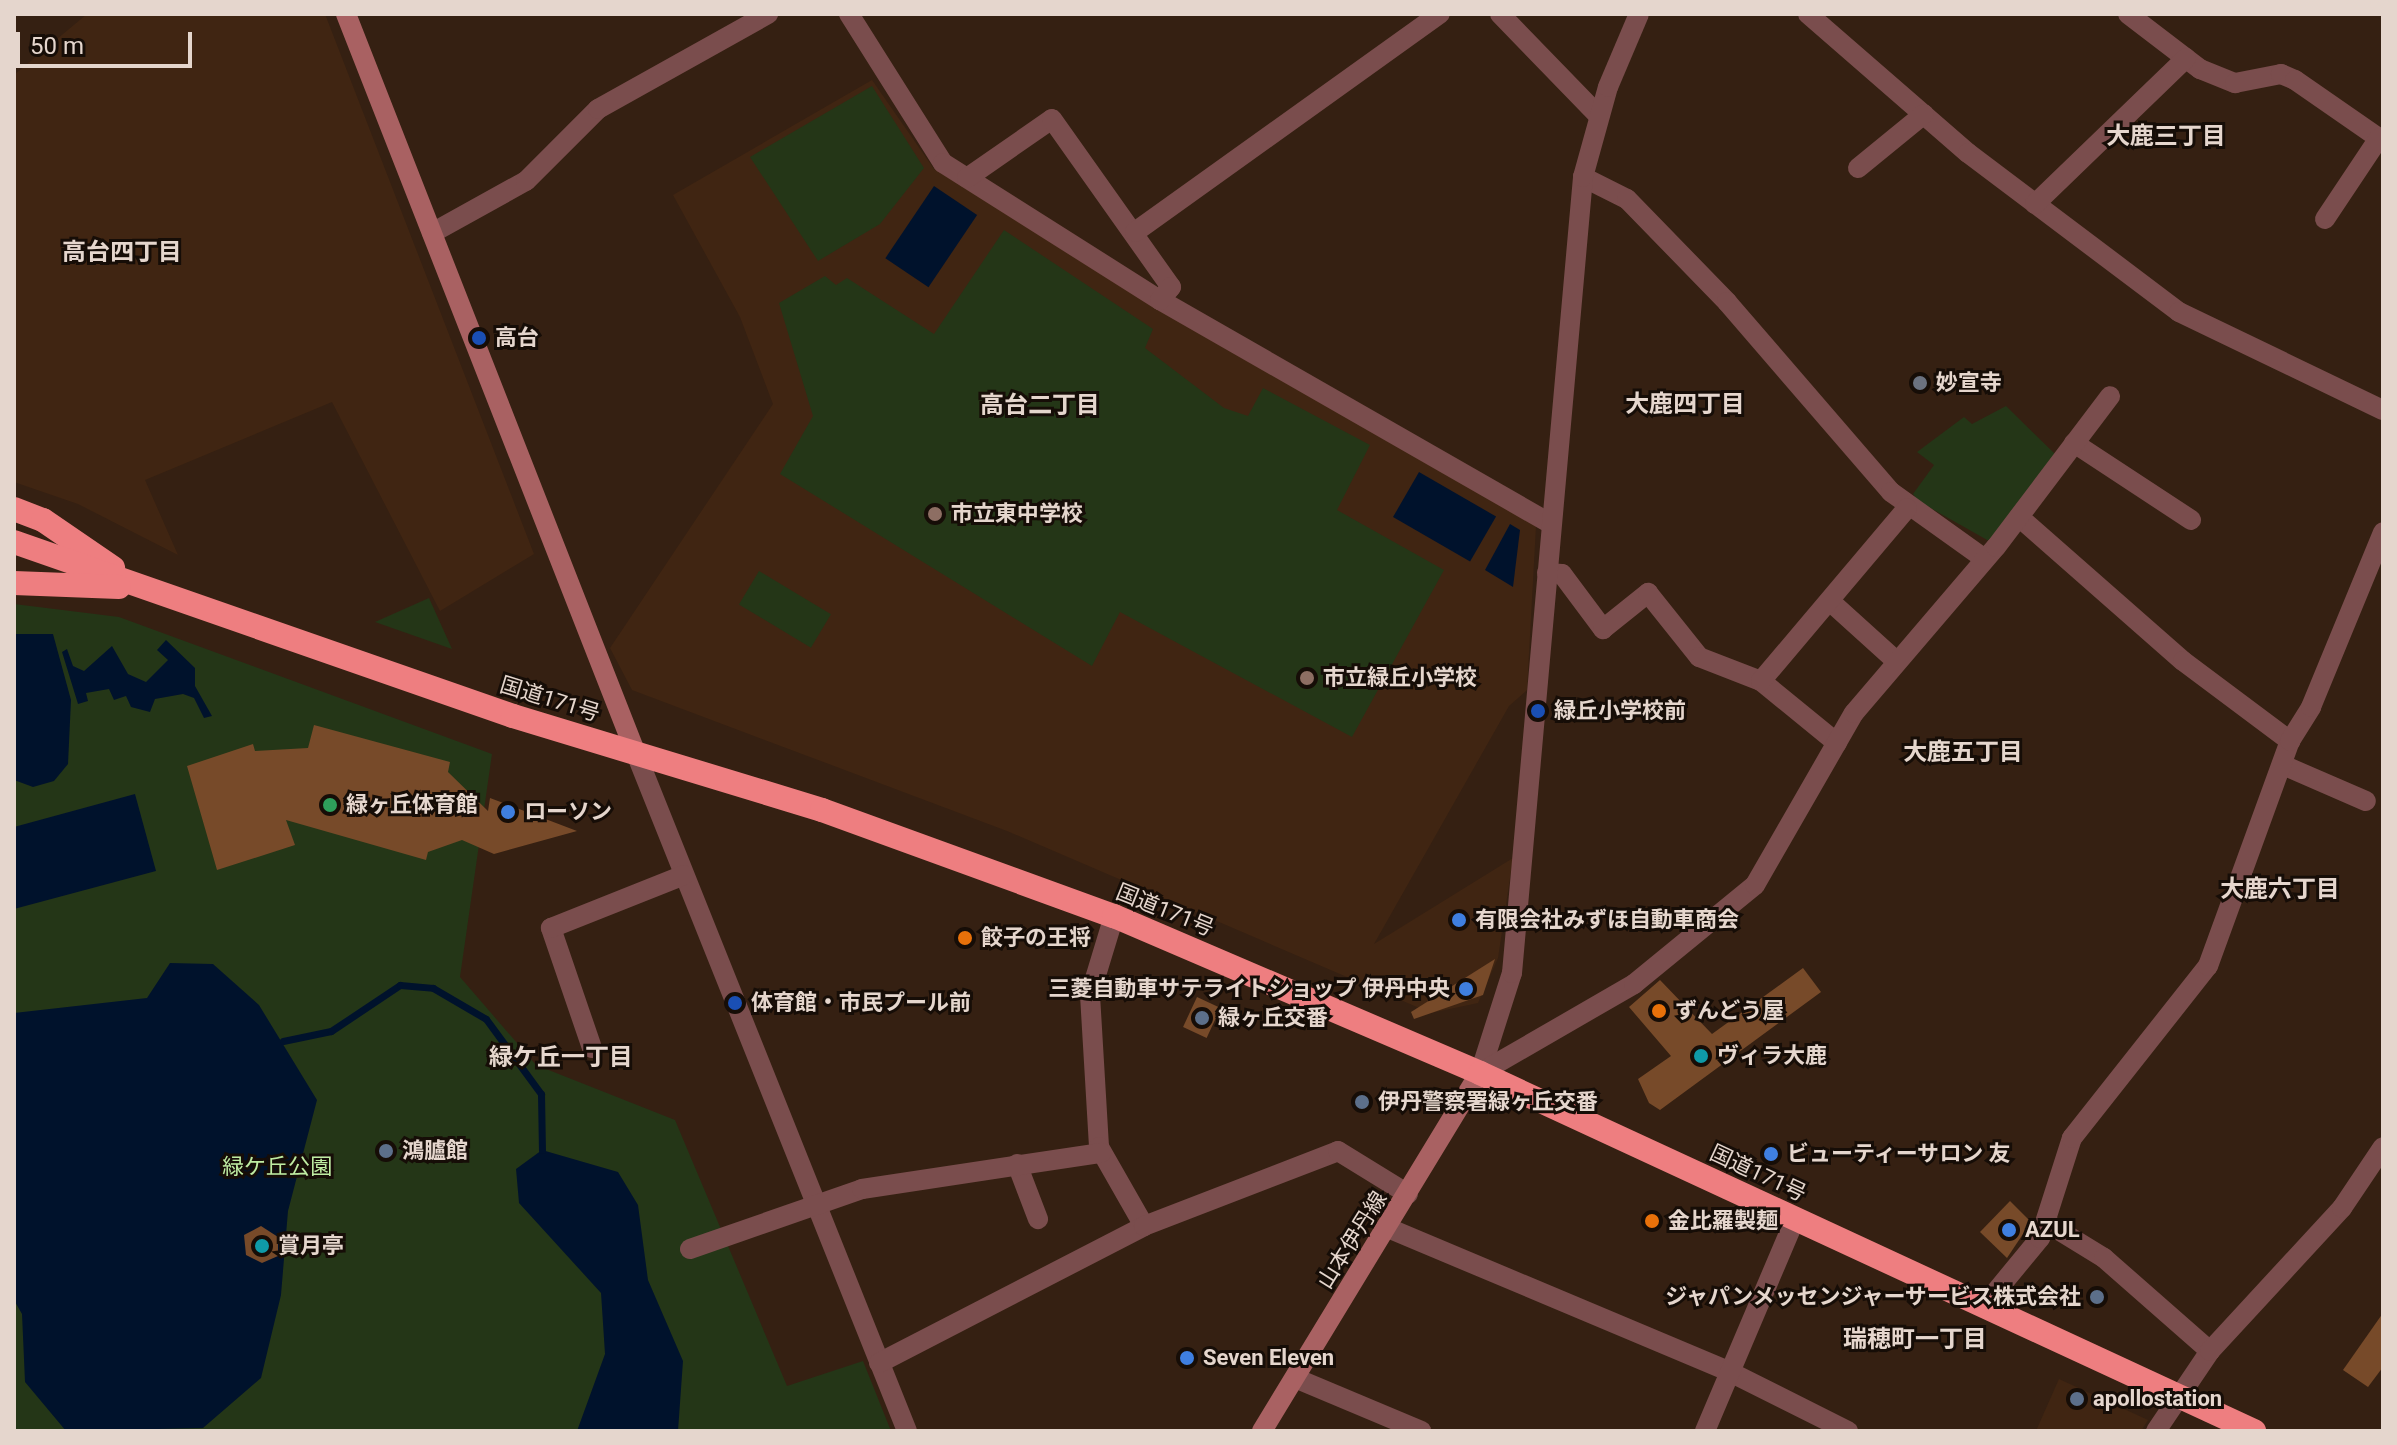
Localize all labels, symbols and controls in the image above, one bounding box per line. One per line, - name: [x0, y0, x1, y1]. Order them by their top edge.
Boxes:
- scale bar: [20, 16, 196, 66]
- text: 50 m: [30, 32, 84, 60]
- district label: 大鹿三丁目: [2106, 123, 2226, 151]
- district label: 高台四丁目: [62, 239, 182, 267]
- place label: 高台: [495, 325, 539, 351]
- marker: 高台: [470, 329, 488, 347]
- place label: 妙宣寺: [1936, 370, 2002, 396]
- marker: 妙宣寺: [1911, 374, 1929, 392]
- district label: 大鹿四丁目: [1625, 391, 1745, 419]
- district label: 高台二丁目: [980, 392, 1100, 420]
- place label: 市立東中学校: [951, 501, 1083, 527]
- marker: 市立東中学校: [926, 505, 944, 523]
- place label: 市立緑丘小学校: [1323, 665, 1477, 691]
- marker: 市立緑丘小学校: [1298, 669, 1316, 687]
- street label: 国道171号: [497, 671, 603, 727]
- place label: 緑丘小学校前: [1554, 698, 1686, 724]
- marker: 緑丘小学校前: [1529, 702, 1547, 720]
- district label: 大鹿五丁目: [1903, 739, 2023, 767]
- place label: 緑ヶ丘体育館: [346, 792, 478, 818]
- marker: 緑ヶ丘体育館: [321, 796, 339, 814]
- place label: ローソン: [524, 799, 612, 825]
- marker: ローソン: [499, 803, 517, 821]
- district label: 大鹿六丁目: [2220, 876, 2340, 904]
- street label: 国道171号: [1112, 878, 1218, 942]
- place label: 有限会社みずほ自動車商会: [1475, 907, 1739, 933]
- marker: 有限会社みずほ自動車商会: [1450, 911, 1468, 929]
- place label: 餃子の王将: [981, 925, 1091, 951]
- marker: 餃子の王将: [956, 929, 974, 947]
- place label: 三菱自動車サテライトショップ 伊丹中央: [1049, 976, 1450, 1002]
- marker: 三菱自動車サテライトショップ 伊丹中央: [1457, 980, 1475, 998]
- place label: 体育館・市民プール前: [751, 990, 971, 1016]
- marker: 体育館・市民プール前: [726, 994, 744, 1012]
- place label: ずんどう屋: [1675, 998, 1785, 1024]
- marker: ずんどう屋: [1650, 1002, 1668, 1020]
- place label: 緑ヶ丘交番: [1218, 1005, 1328, 1031]
- marker: 緑ヶ丘交番: [1193, 1009, 1211, 1027]
- place label: ヴィラ大鹿: [1717, 1043, 1827, 1069]
- district label: 緑ケ丘一丁目: [489, 1044, 633, 1072]
- marker: ヴィラ大鹿: [1692, 1047, 1710, 1065]
- place label: 伊丹警察署緑ヶ丘交番: [1378, 1089, 1598, 1115]
- marker: 伊丹警察署緑ヶ丘交番: [1353, 1093, 1371, 1111]
- place label: 鴻臚館: [402, 1138, 468, 1164]
- street label: 国道171号: [1706, 1139, 1810, 1207]
- place label: ビューティーサロン 友: [1787, 1141, 2012, 1167]
- marker: 鴻臚館: [377, 1142, 395, 1160]
- marker: ビューティーサロン 友: [1762, 1145, 1780, 1163]
- park label: 緑ケ丘公園: [222, 1154, 332, 1180]
- street label: 山本伊丹線: [1312, 1186, 1392, 1294]
- place label: 金比羅製麺: [1668, 1208, 1778, 1234]
- marker: 金比羅製麺: [1643, 1212, 1661, 1230]
- place label: AZUL: [2025, 1217, 2080, 1243]
- marker: AZUL: [2000, 1221, 2018, 1239]
- place label: 賞月亭: [278, 1233, 344, 1259]
- marker: 賞月亭: [253, 1237, 271, 1255]
- place label: ジャパンメッセンジャーサービス株式会社: [1663, 1284, 2081, 1310]
- marker: ジャパンメッセンジャーサービス株式会社: [2088, 1288, 2106, 1306]
- district label: 瑞穂町一丁目: [1843, 1326, 1987, 1354]
- place label: Seven Eleven: [1203, 1345, 1334, 1371]
- marker: Seven Eleven: [1178, 1349, 1196, 1367]
- place label: apollostation: [2093, 1386, 2222, 1412]
- marker: apollostation: [2068, 1390, 2086, 1408]

